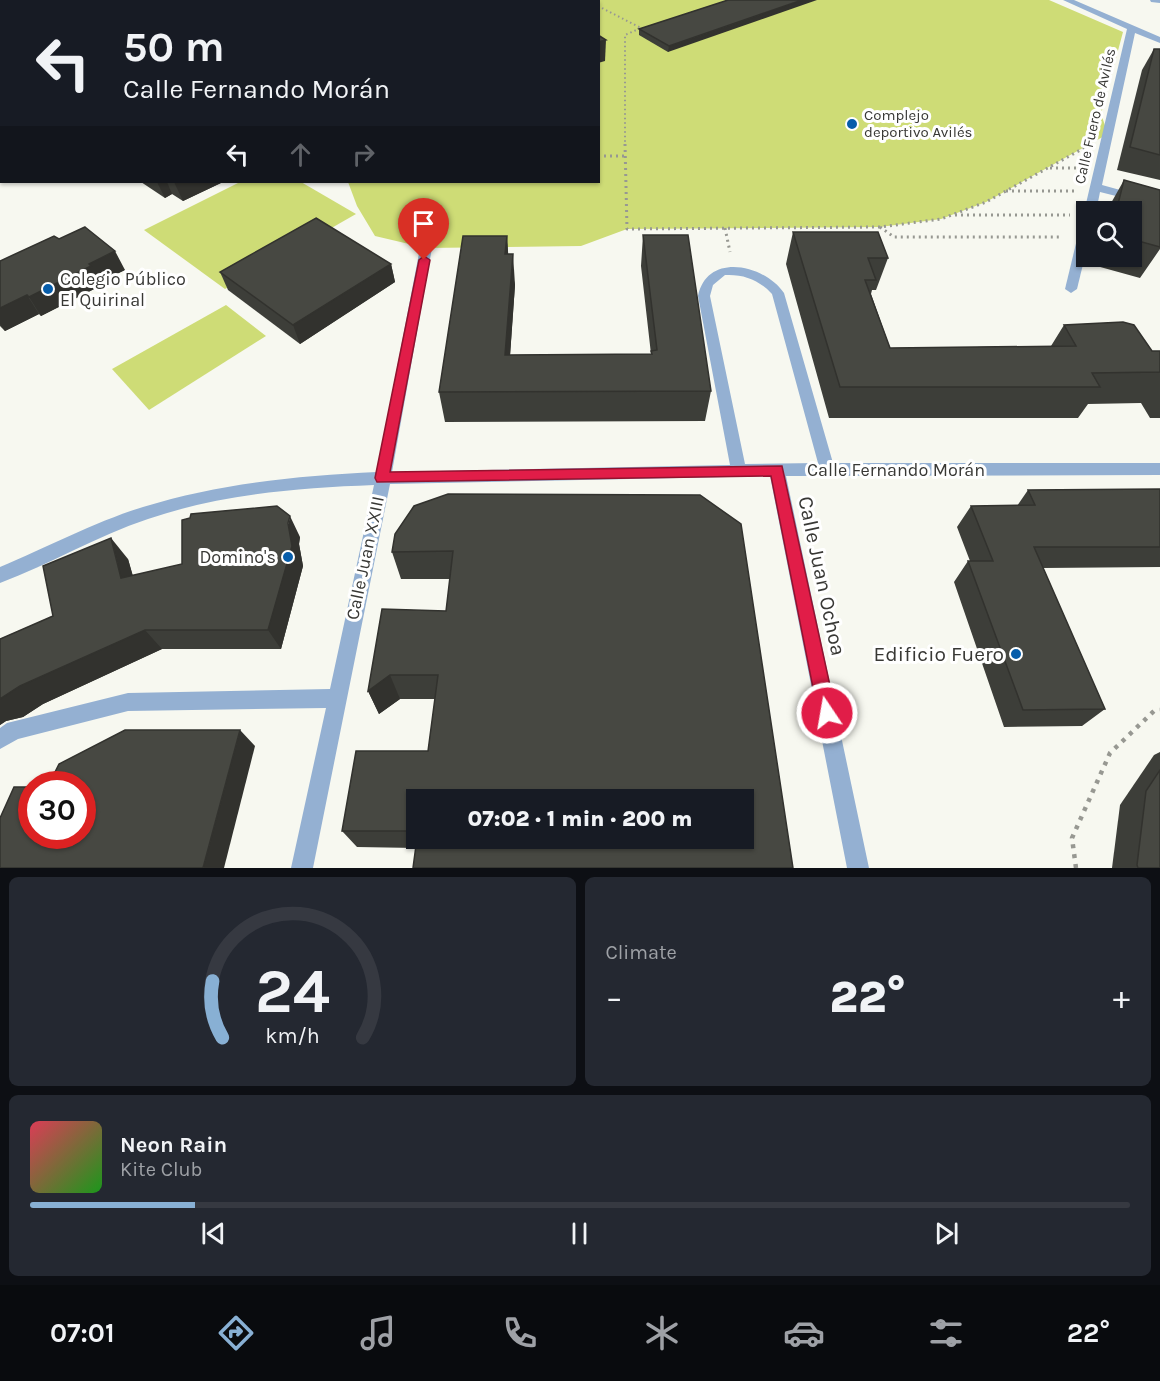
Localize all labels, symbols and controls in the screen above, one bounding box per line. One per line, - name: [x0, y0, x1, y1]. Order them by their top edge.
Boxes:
- text: 50 m: [123, 22, 225, 72]
- icon: left: [24, 24, 102, 102]
- street label: Calle Fuero de Avilés: [1071, 46, 1119, 186]
- text: Calle Fernando Morán: [123, 73, 390, 105]
- place label: Complejo deportivo Avilés: [864, 106, 972, 141]
- marker: Complejo deportivo Avilés: [845, 117, 859, 131]
- icon: left: [221, 138, 254, 171]
- icon: ahead: [284, 138, 317, 171]
- icon: right: [347, 138, 380, 171]
- pin: [398, 198, 449, 260]
- map controls: [1076, 201, 1142, 267]
- button: search: [1076, 201, 1142, 267]
- icon: arrive: [407, 207, 440, 240]
- place label: Colegio Público El Quirinal: [60, 268, 186, 311]
- marker: Colegio Público El Quirinal: [41, 282, 55, 296]
- street label: Calle Fernando Morán: [807, 459, 985, 481]
- street label: Calle Juan XXIII: [341, 494, 389, 622]
- street label: Calle Juan Ochoa: [793, 494, 851, 658]
- place label: Domino's: [199, 546, 276, 568]
- marker: Domino's: [281, 550, 295, 564]
- place label: Edificio Fuero: [873, 642, 1004, 666]
- marker: Edificio Fuero: [1009, 647, 1023, 661]
- position arrow: [795, 681, 859, 745]
- speed limit sign: 30: [18, 771, 96, 849]
- text: 07:02 · 1 min · 200 m: [467, 806, 693, 832]
- text: Climate: [606, 941, 677, 964]
- text: 24: [255, 955, 330, 1028]
- text: 22°: [829, 971, 906, 1023]
- text: −: [606, 978, 623, 1016]
- text: +: [1113, 978, 1130, 1016]
- text: km/h: [265, 1024, 319, 1049]
- text: Neon Rain: [120, 1132, 227, 1158]
- text: Kite Club: [120, 1158, 202, 1181]
- icon: previous: [197, 1217, 230, 1250]
- icon: pause: [563, 1217, 596, 1250]
- icon: next: [930, 1217, 963, 1250]
- icon: directions: [215, 1312, 257, 1354]
- icon: music: [357, 1312, 399, 1354]
- icon: phone: [499, 1312, 541, 1354]
- icon: climate: [641, 1312, 683, 1354]
- icon: car: [783, 1312, 825, 1354]
- icon: filters: [925, 1312, 967, 1354]
- text: 07:01: [50, 1317, 115, 1349]
- text: 22°: [1067, 1317, 1110, 1349]

